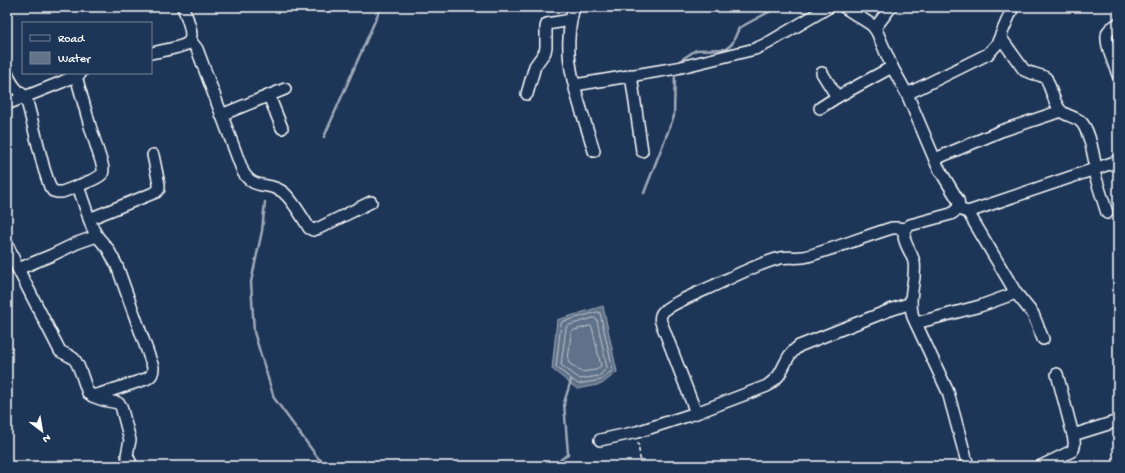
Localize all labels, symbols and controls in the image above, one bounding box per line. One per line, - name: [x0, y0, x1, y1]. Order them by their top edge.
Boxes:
- legend: [22, 22, 152, 74]
- text: Road: [58, 33, 85, 47]
- text: Water: [58, 53, 92, 67]
- north arrow: [22, 411, 62, 451]
- text: N: [40, 431, 52, 445]

